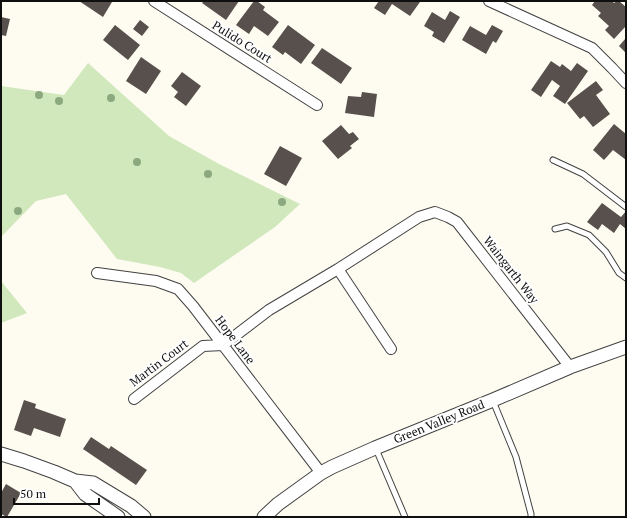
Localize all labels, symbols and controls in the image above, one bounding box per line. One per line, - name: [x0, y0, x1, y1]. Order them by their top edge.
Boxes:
- street label: Pulido Court: [210, 17, 275, 66]
- street label: Waingarth Way: [480, 233, 543, 307]
- street label: Hope Lane: [212, 312, 259, 367]
- street label: Martin Court: [127, 335, 191, 389]
- street label: Green Valley Road: [391, 396, 487, 447]
- scale bar: [14, 480, 99, 506]
- text: 50 m: [20, 486, 47, 501]

